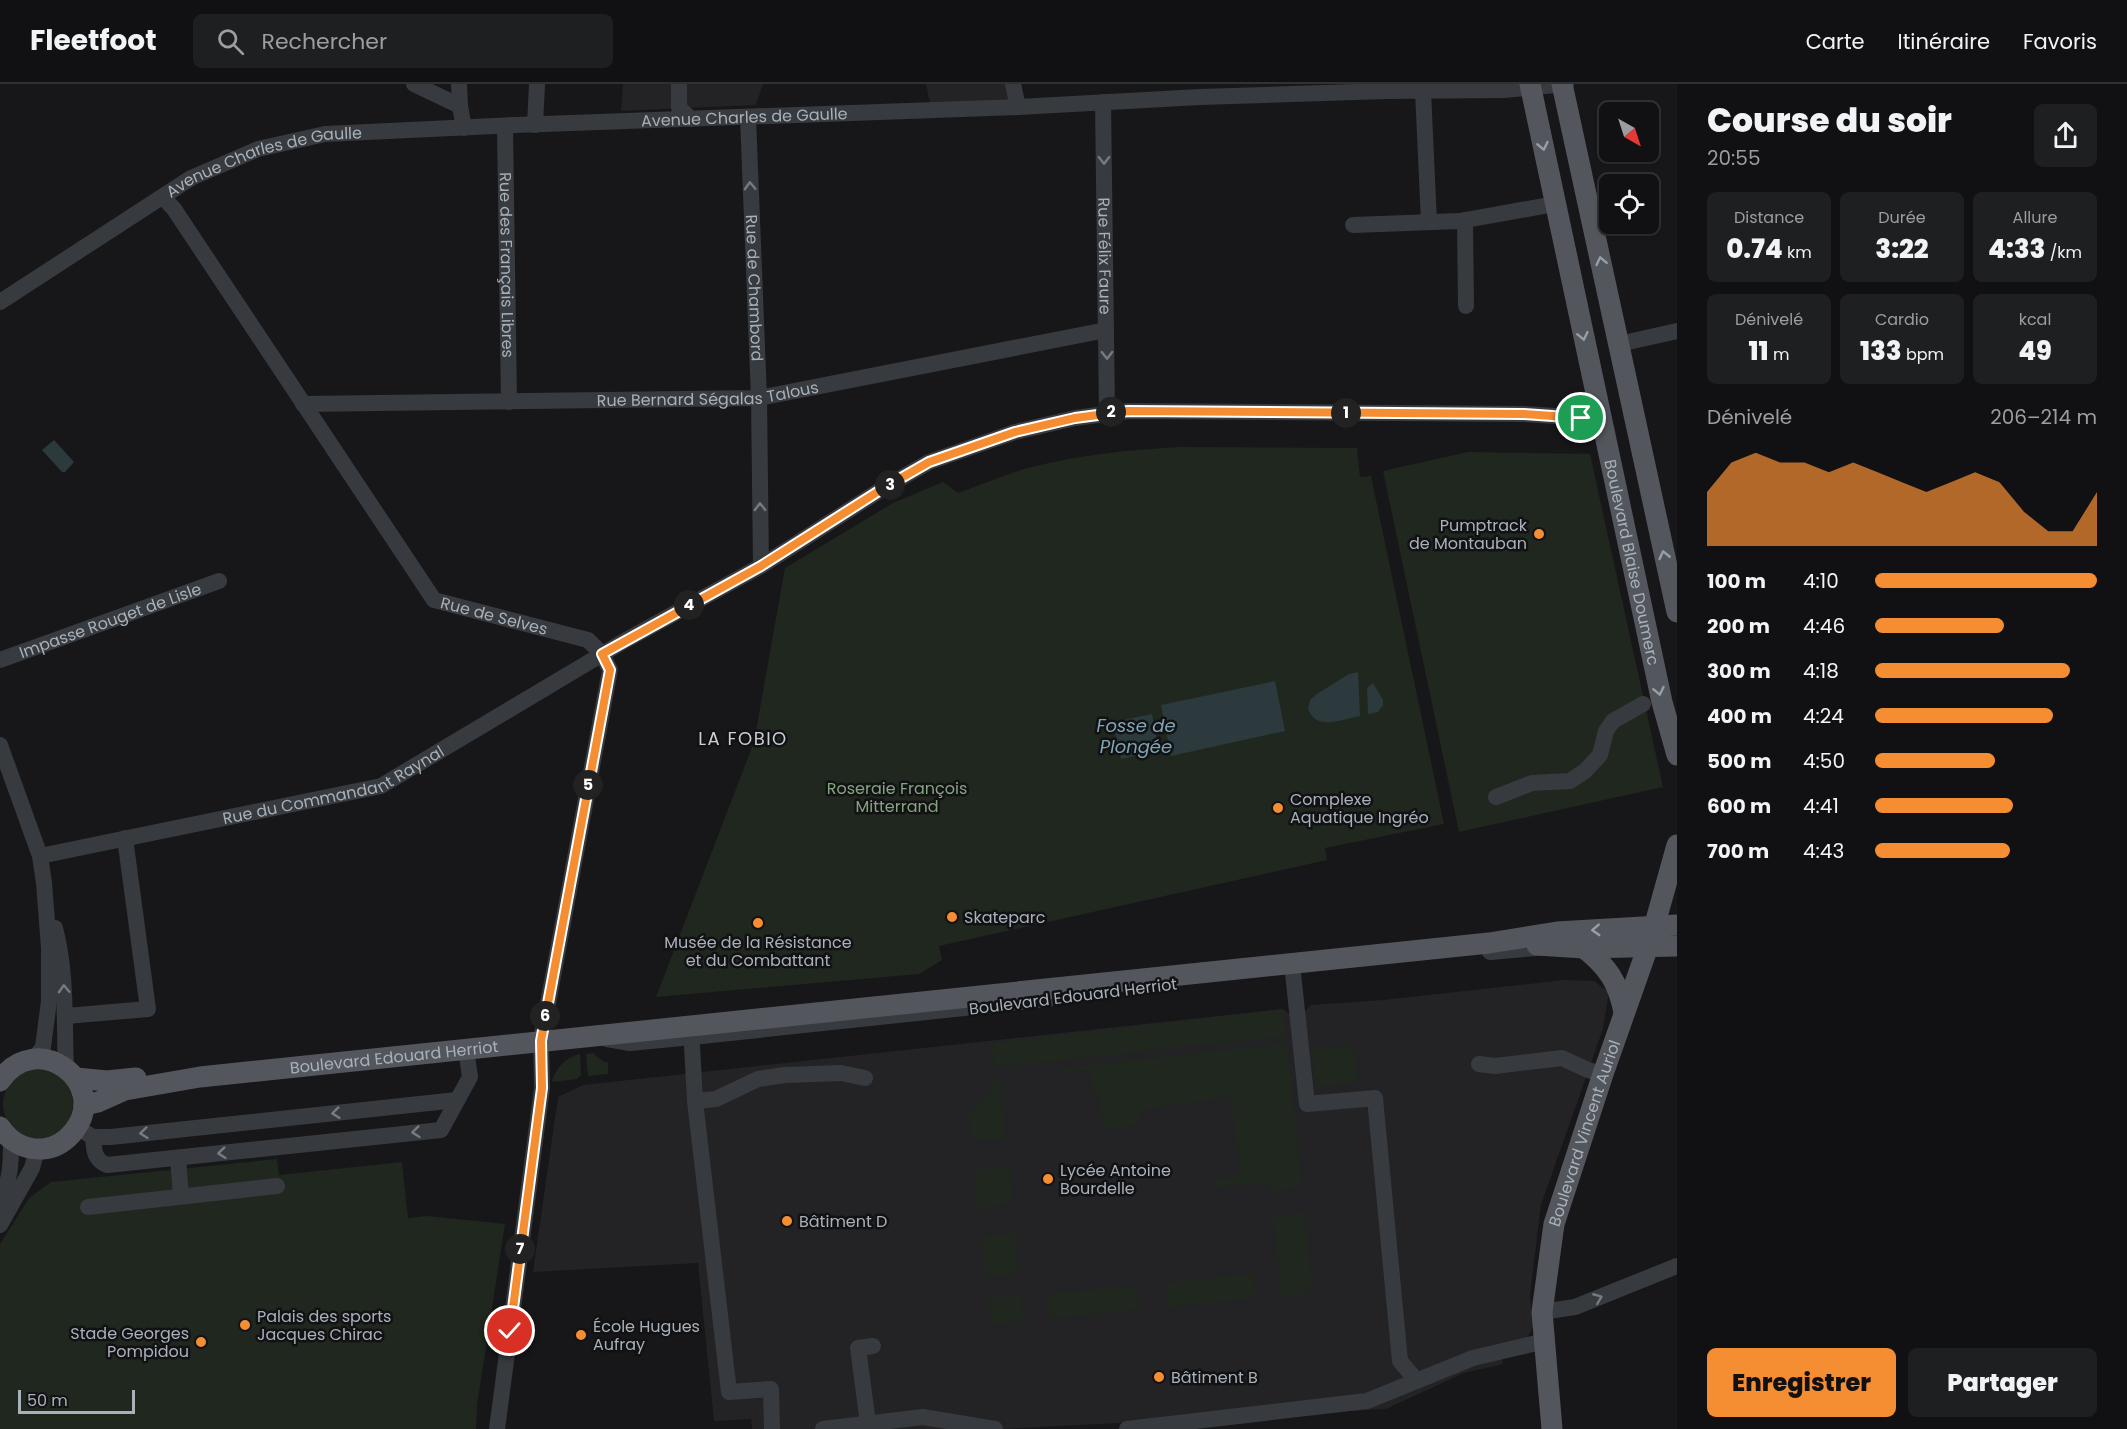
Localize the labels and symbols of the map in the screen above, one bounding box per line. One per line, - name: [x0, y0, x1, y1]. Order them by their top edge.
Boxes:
- street label: Avenue Charles de Gaulle: [641, 102, 848, 133]
- north arrow: [1599, 102, 1659, 162]
- street label: Avenue Charles de Gaulle: [161, 121, 363, 203]
- one-way arrow: [1536, 141, 1549, 151]
- one-way arrow: [1098, 156, 1110, 165]
- street label: Rue des Français Libres: [494, 172, 519, 358]
- one-way arrow: [744, 182, 757, 191]
- street label: Rue Félix Faure: [1092, 197, 1117, 315]
- street label: Rue de Chambord: [740, 214, 769, 362]
- one-way arrow: [1595, 257, 1608, 267]
- one-way arrow: [1576, 331, 1589, 341]
- one-way arrow: [1101, 351, 1113, 360]
- street label: Rue Bernard Ségalas Talous: [596, 376, 821, 412]
- pin: [1555, 392, 1606, 443]
- pin: 2: [1096, 397, 1126, 427]
- pin: 1: [1331, 398, 1361, 428]
- street label: Boulevard Blaise Doumerc: [1598, 457, 1665, 668]
- pin: 3: [875, 470, 905, 500]
- one-way arrow: [754, 503, 766, 512]
- place label: Pumptrack de Montauban: [1409, 514, 1528, 555]
- marker: Pumptrack de Montauban: [1532, 527, 1546, 541]
- one-way arrow: [1658, 550, 1671, 560]
- street label: Impasse Rouget de Lisle: [16, 577, 205, 664]
- pin: 4: [674, 590, 704, 620]
- street label: Rue de Selves: [438, 591, 550, 641]
- one-way arrow: [1652, 686, 1665, 696]
- water label: Fosse de Plongée: [1096, 713, 1176, 759]
- district label: LA FOBIO: [698, 726, 788, 751]
- street label: Rue du Commandant Raynal: [221, 740, 448, 830]
- pin: 5: [573, 770, 603, 800]
- park label: Roseraie François Mitterrand: [827, 777, 967, 818]
- place label: Complexe Aquatique Ingréo: [1290, 788, 1429, 829]
- marker: Complexe Aquatique Ingréo: [1271, 801, 1285, 815]
- place label: Skateparc: [964, 906, 1046, 929]
- marker: Skateparc: [945, 910, 959, 924]
- marker: Musée de la Résistance et du Combattant: [751, 916, 765, 930]
- one-way arrow: [1591, 923, 1600, 936]
- place label: Musée de la Résistance et du Combattant: [664, 931, 852, 972]
- street label: Boulevard Edouard Herriot: [968, 972, 1179, 1021]
- one-way arrow: [58, 984, 71, 993]
- pin: 6: [530, 1001, 560, 1031]
- street label: Boulevard Edouard Herriot: [289, 1035, 500, 1080]
- street label: Boulevard Vincent Auriol: [1543, 1037, 1626, 1229]
- one-way arrow: [331, 1106, 341, 1119]
- one-way arrow: [412, 1125, 421, 1138]
- one-way arrow: [139, 1126, 148, 1139]
- one-way arrow: [218, 1146, 227, 1159]
- place label: Lycée Antoine Bourdelle: [1060, 1159, 1171, 1200]
- marker: Lycée Antoine Bourdelle: [1041, 1172, 1055, 1186]
- place label: Bâtiment D: [799, 1210, 887, 1233]
- marker: Bâtiment D: [780, 1214, 794, 1228]
- pin: 7: [505, 1234, 535, 1264]
- one-way arrow: [1592, 1293, 1603, 1305]
- place label: Palais des sports Jacques Chirac: [257, 1305, 391, 1346]
- pin: [484, 1305, 535, 1356]
- place label: École Hugues Aufray: [593, 1315, 700, 1356]
- marker: Palais des sports Jacques Chirac: [238, 1318, 252, 1332]
- place label: Stade Georges Pompidou: [70, 1322, 189, 1363]
- marker: École Hugues Aufray: [574, 1328, 588, 1342]
- marker: Stade Georges Pompidou: [194, 1335, 208, 1349]
- place label: Bâtiment B: [1171, 1366, 1258, 1389]
- marker: Bâtiment B: [1152, 1370, 1166, 1384]
- scale bar: [18, 1387, 135, 1414]

